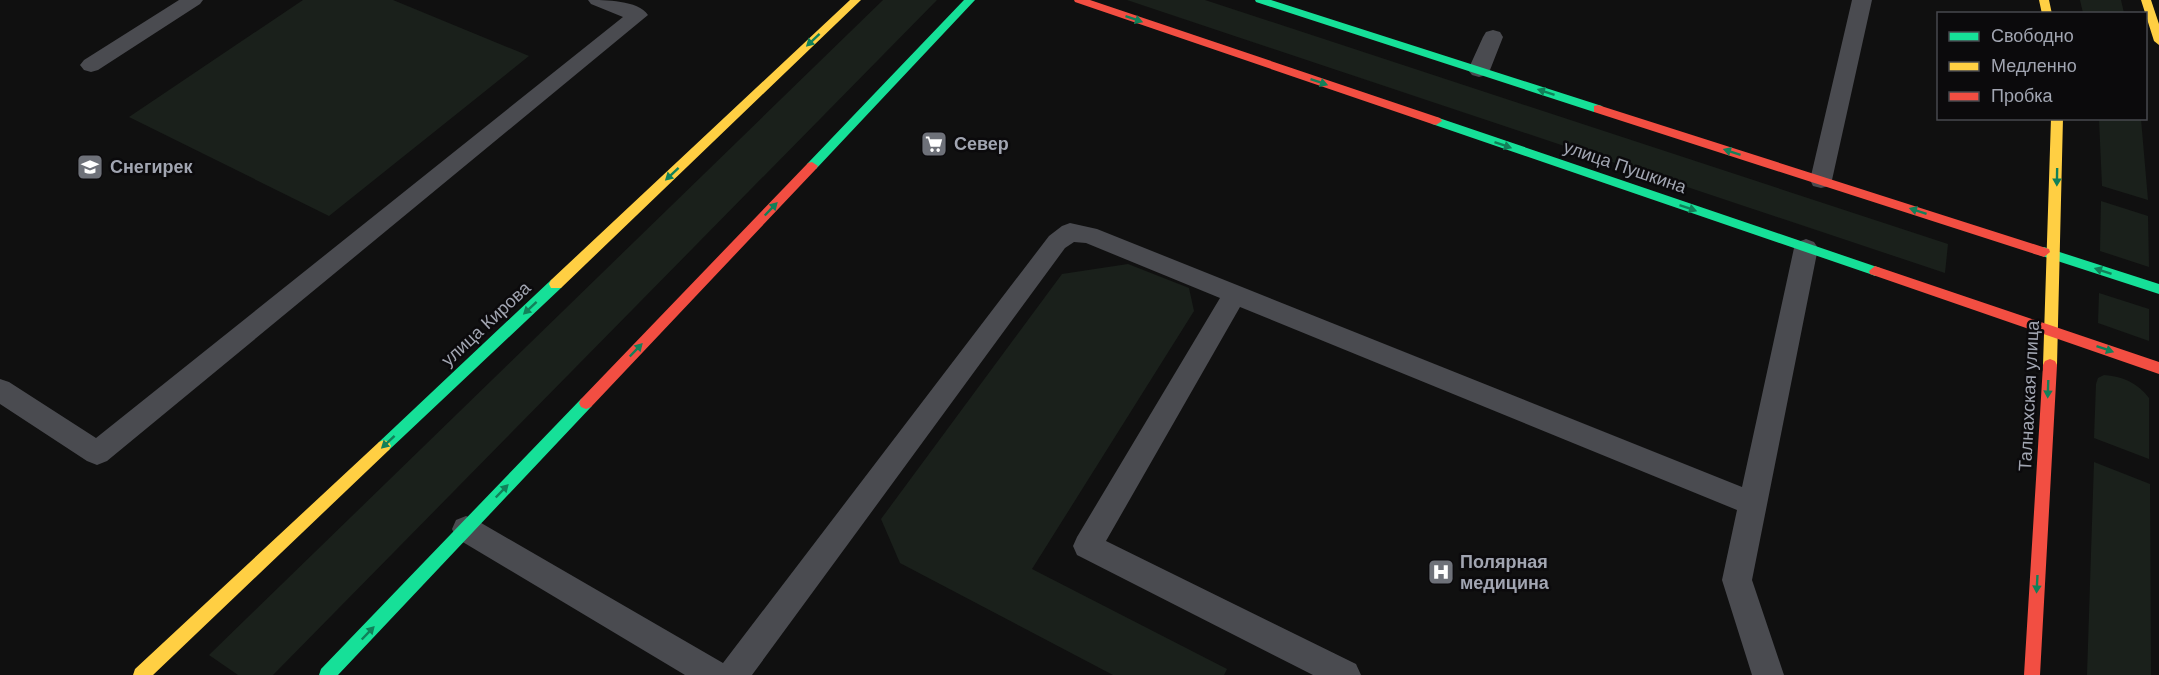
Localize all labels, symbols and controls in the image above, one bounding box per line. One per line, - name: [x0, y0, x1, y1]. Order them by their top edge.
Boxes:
- legend: [1937, 12, 2147, 120]
- one-way arrow: [1125, 14, 1143, 24]
- text: Свободно: [1991, 24, 2074, 48]
- one-way arrow: [806, 33, 821, 47]
- text: Медленно: [1991, 54, 2077, 78]
- one-way arrow: [1310, 77, 1328, 87]
- text: Пробка: [1991, 84, 2054, 108]
- one-way arrow: [1537, 87, 1555, 96]
- supermarket icon: Север: [919, 129, 949, 159]
- place label: Север: [954, 132, 1009, 156]
- street label: улица Пушкина: [1560, 135, 1691, 200]
- one-way arrow: [1494, 140, 1512, 150]
- one-way arrow: [1723, 147, 1741, 156]
- school or university icon: Снегирек: [75, 152, 105, 182]
- place label: Снегирек: [110, 155, 193, 179]
- one-way arrow: [664, 167, 679, 181]
- one-way arrow: [2052, 167, 2062, 186]
- one-way arrow: [764, 202, 777, 217]
- one-way arrow: [1679, 203, 1697, 213]
- one-way arrow: [1909, 206, 1927, 216]
- one-way arrow: [2094, 266, 2112, 275]
- street label: улица Кирова: [436, 276, 537, 372]
- one-way arrow: [522, 301, 537, 315]
- street label: Талнахская улица: [2013, 319, 2045, 472]
- one-way arrow: [629, 344, 643, 358]
- one-way arrow: [2096, 345, 2114, 355]
- one-way arrow: [2043, 380, 2053, 399]
- one-way arrow: [381, 435, 396, 448]
- one-way arrow: [495, 484, 509, 499]
- place label: Полярная медицина: [1460, 550, 1550, 595]
- hospital icon: Полярная медицина: [1426, 557, 1456, 587]
- one-way arrow: [2032, 574, 2042, 593]
- one-way arrow: [360, 626, 374, 640]

